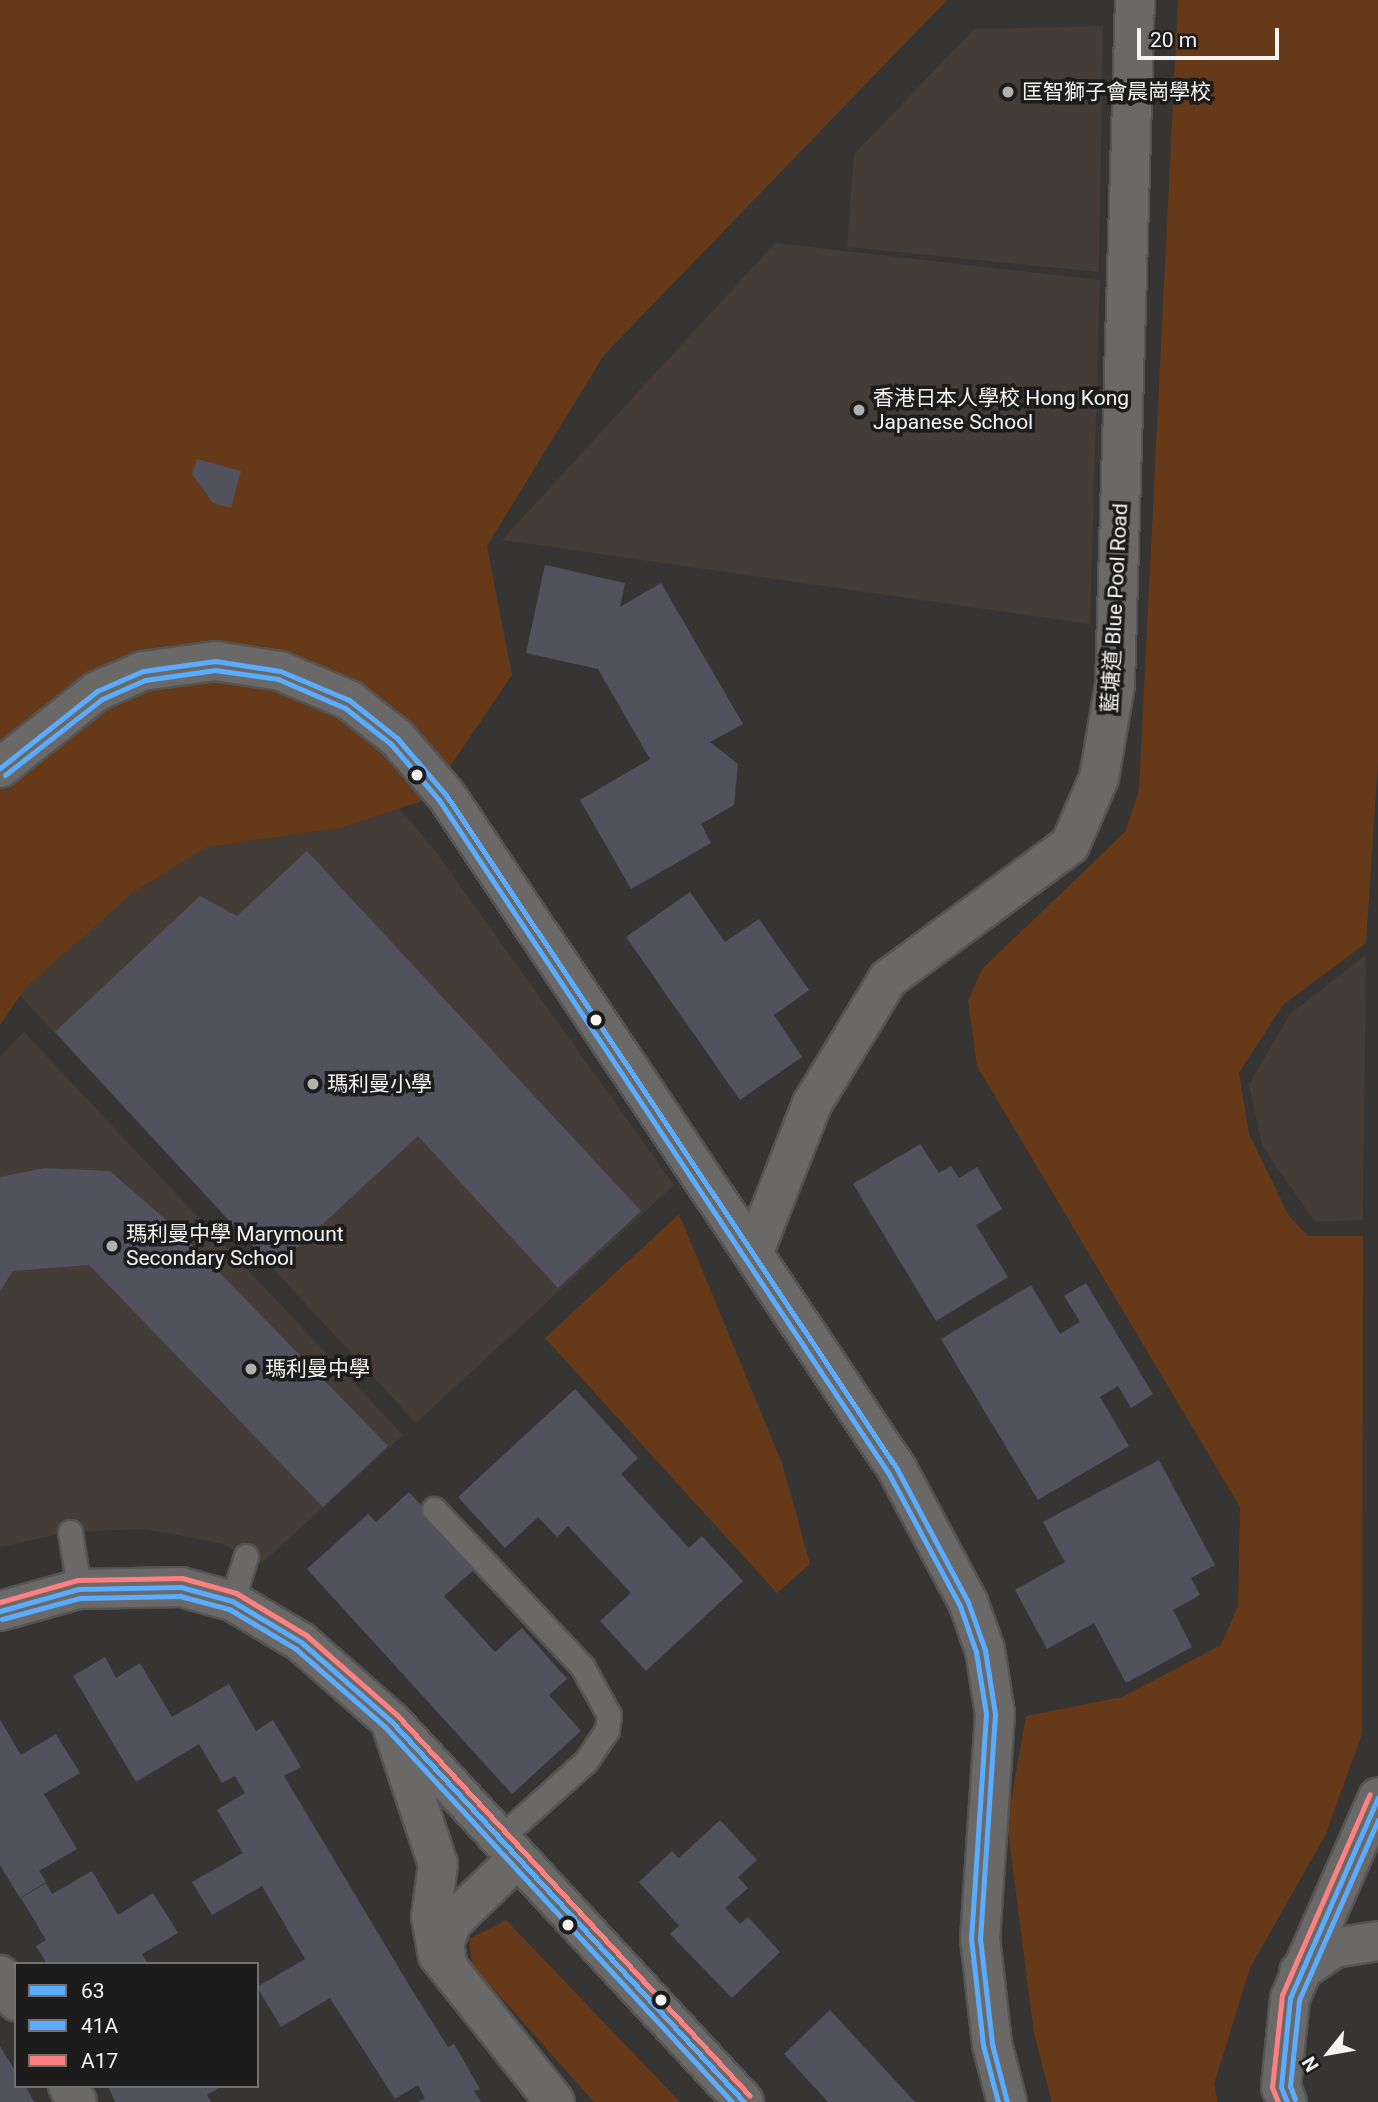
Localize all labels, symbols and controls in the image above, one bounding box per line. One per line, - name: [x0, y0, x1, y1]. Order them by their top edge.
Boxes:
- scale bar: [1140, 14, 1282, 58]
- text: 20 m: [1150, 28, 1197, 52]
- place label: 匡智獅子會晨崗學校: [1022, 79, 1211, 105]
- marker: 匡智獅子會晨崗學校: [1000, 84, 1016, 100]
- place label: 香港日本人學校 Hong Kong Japanese School: [873, 385, 1129, 435]
- marker: 香港日本人學校 Hong Kong Japanese School: [851, 402, 867, 418]
- street label: 藍塘道 Blue Pool Road: [1097, 503, 1133, 713]
- unlabelled marker: [410, 768, 424, 782]
- unlabelled marker: [589, 1013, 603, 1027]
- place label: 瑪利曼小學: [327, 1071, 432, 1097]
- marker: 瑪利曼小學: [305, 1076, 321, 1092]
- place label: 瑪利曼中學 Marymount Secondary School: [126, 1221, 344, 1271]
- marker: 瑪利曼中學 Marymount Secondary School: [104, 1238, 120, 1254]
- place label: 瑪利曼中學: [265, 1356, 370, 1382]
- marker: 瑪利曼中學: [243, 1361, 259, 1377]
- unlabelled marker: [561, 1918, 575, 1932]
- legend: [14, 1962, 259, 2088]
- text: 63: [81, 1979, 105, 2003]
- unlabelled marker: [654, 1993, 668, 2007]
- text: 41A: [81, 2014, 118, 2038]
- north arrow: [1294, 2018, 1364, 2088]
- text: A17: [81, 2049, 118, 2073]
- text: N: [1297, 2052, 1324, 2076]

